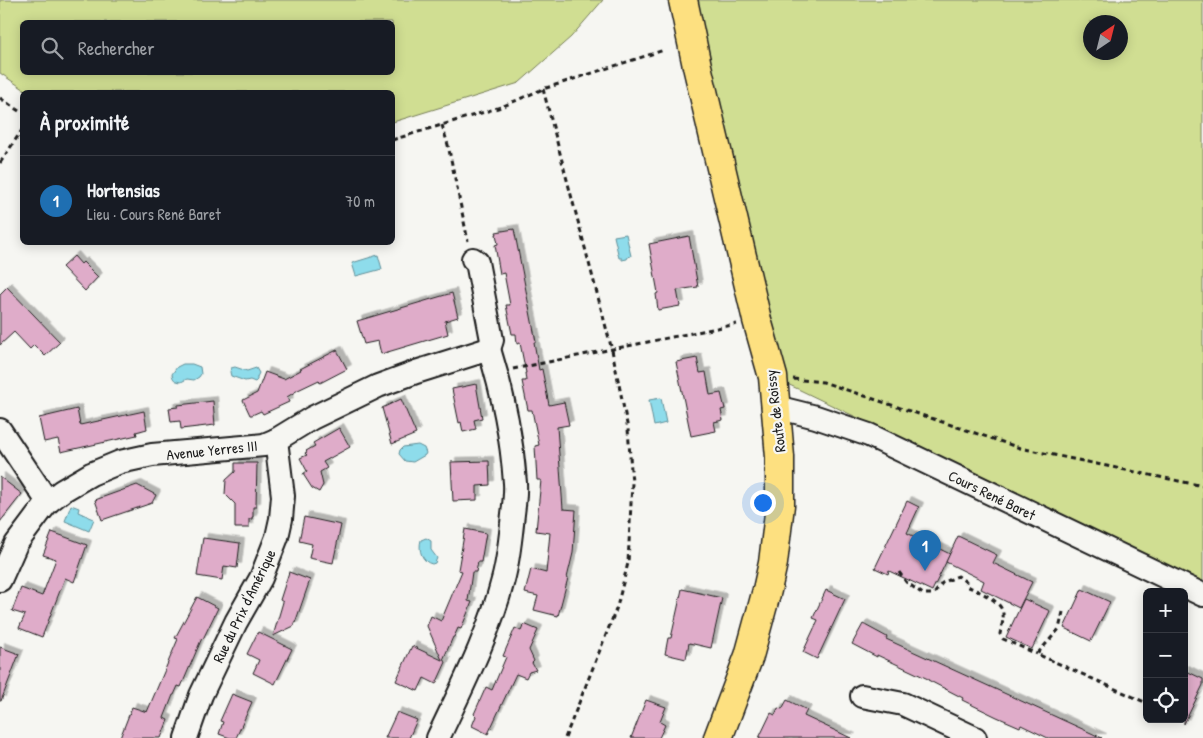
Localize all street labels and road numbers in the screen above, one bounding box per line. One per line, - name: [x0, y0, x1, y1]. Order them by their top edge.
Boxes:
- street label: Route de Roissy: [760, 369, 790, 453]
- street label: Avenue Yerres III: [165, 435, 259, 465]
- street label: Cours René Baret: [945, 465, 1040, 526]
- street label: Rue du Prix d'Amérique: [207, 546, 281, 666]

